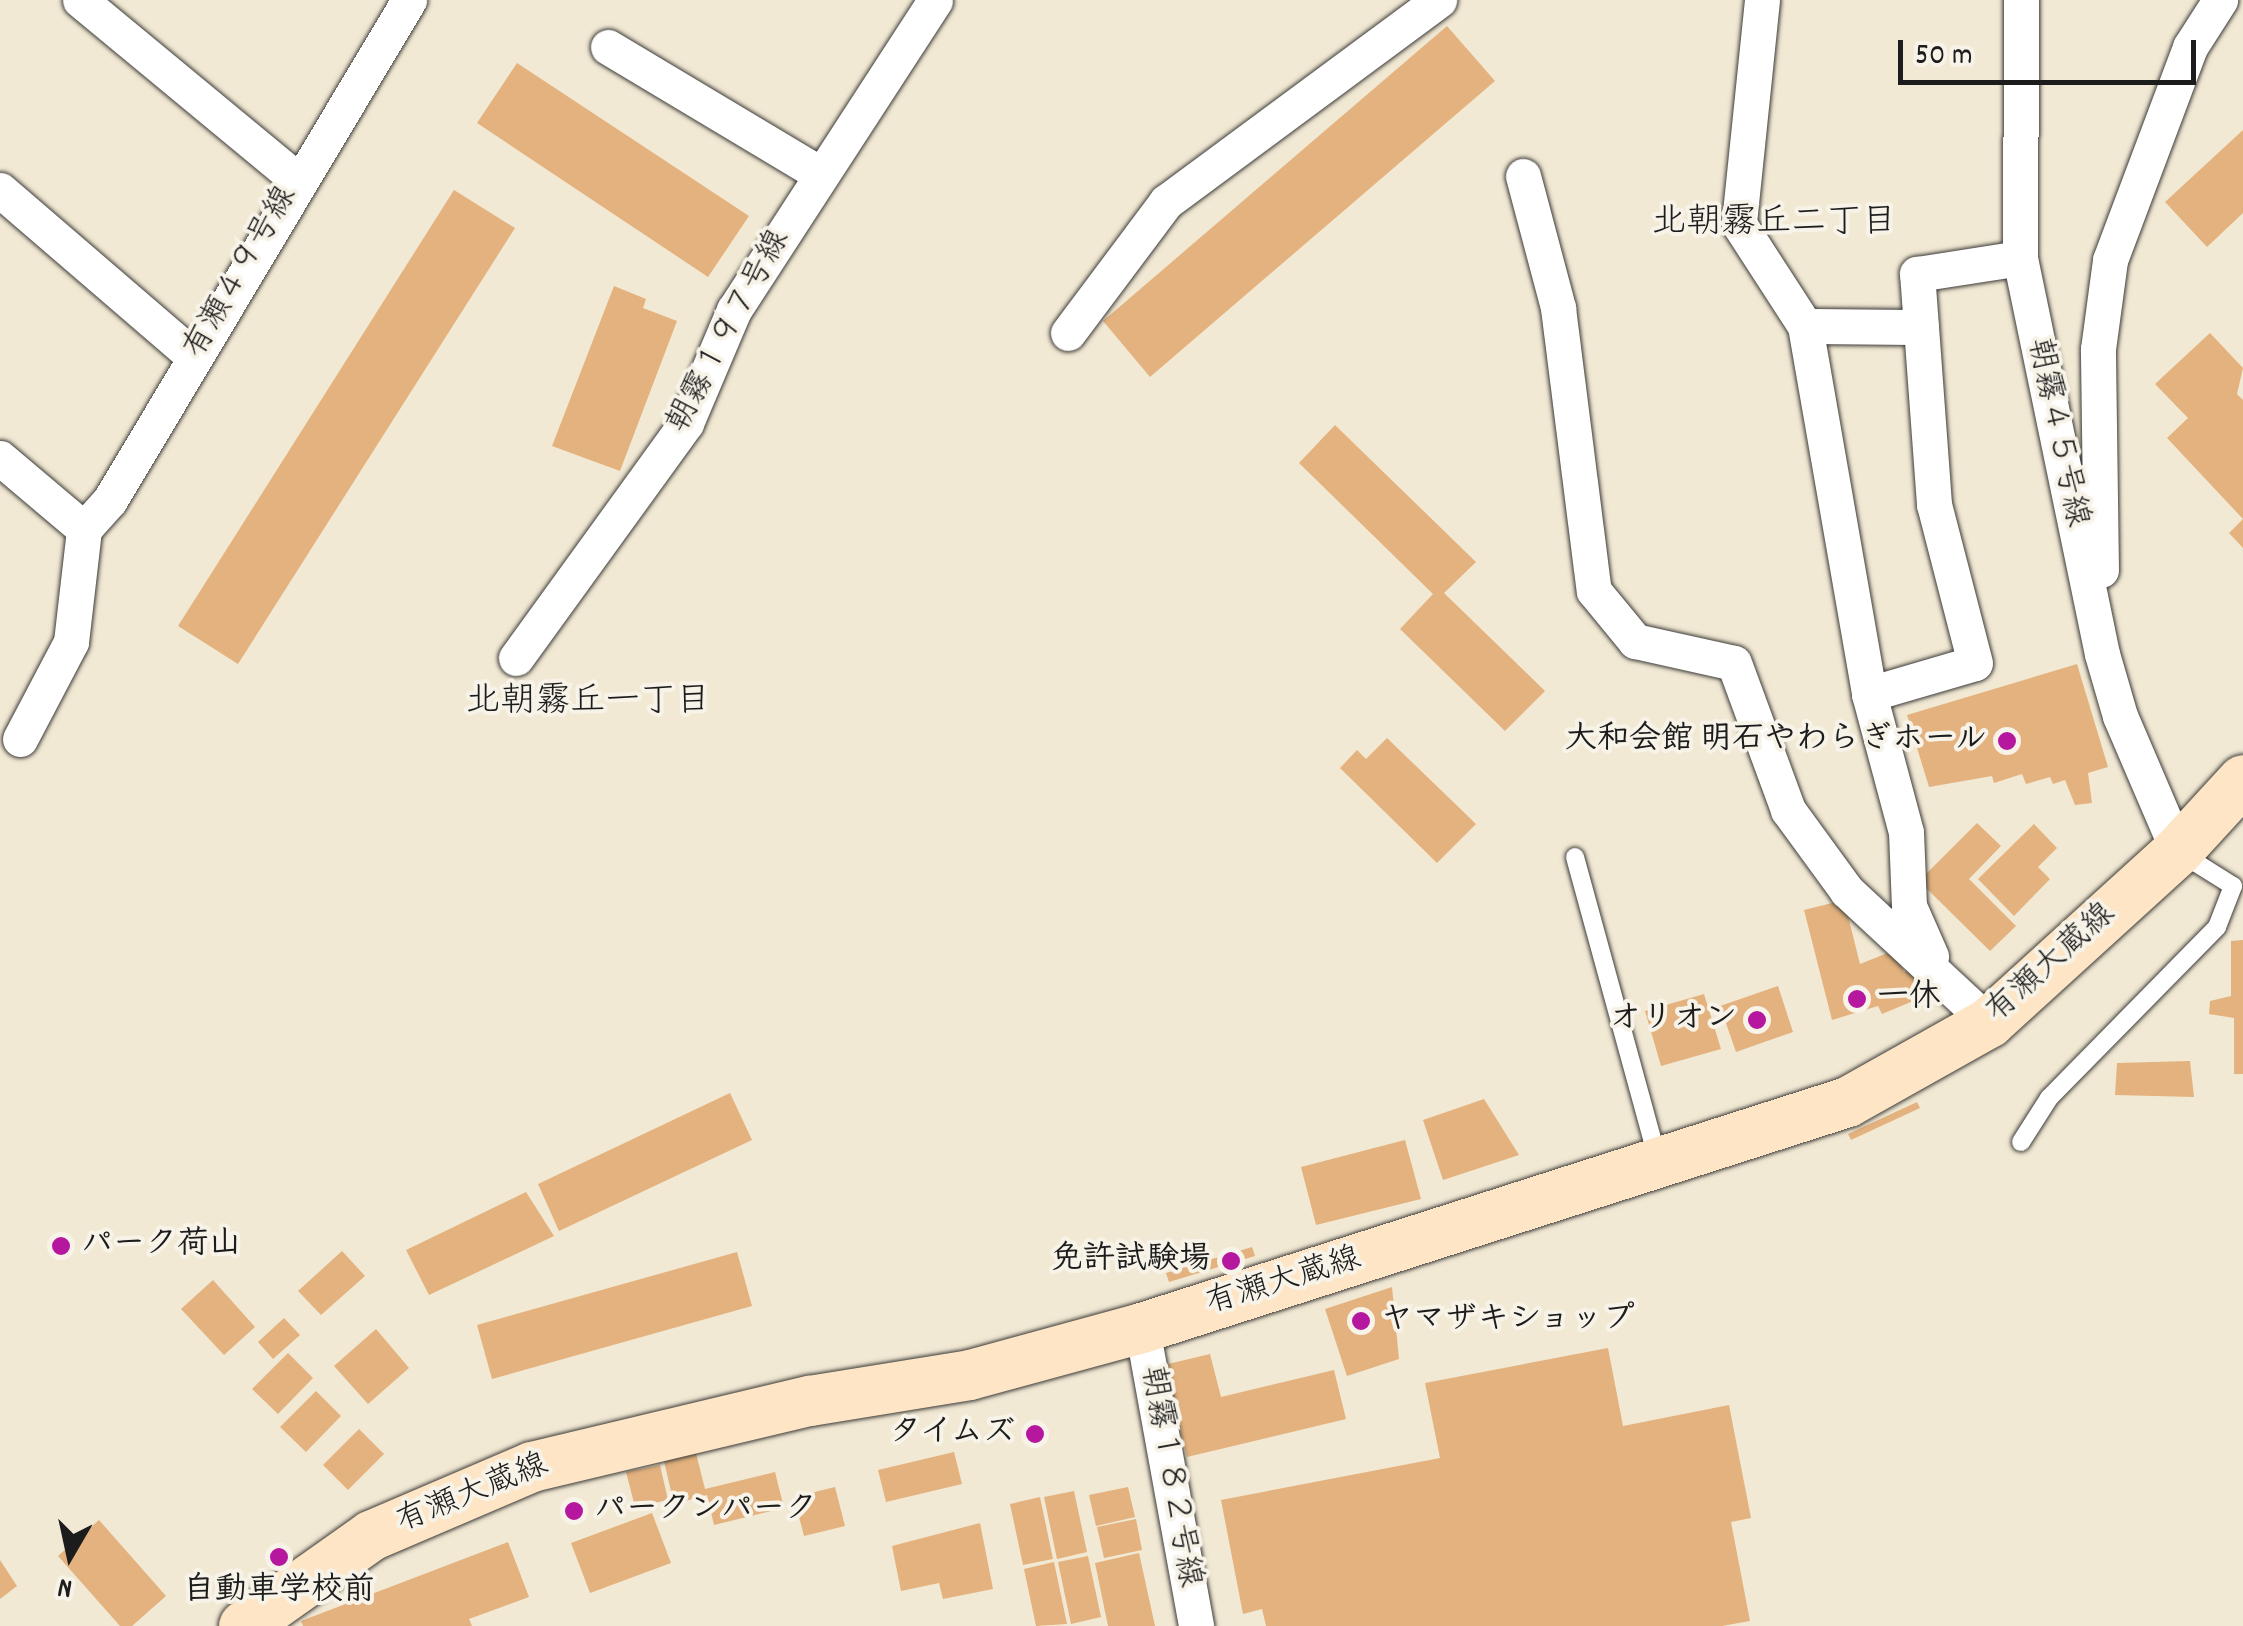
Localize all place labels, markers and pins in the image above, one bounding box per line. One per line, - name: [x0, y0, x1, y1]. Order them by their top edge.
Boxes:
- place label: 大和会館 明石やわらぎホール: [1564, 722, 1987, 760]
- marker: 大和会館 明石やわらぎホール: [1996, 730, 2018, 752]
- place label: 一休: [1877, 980, 1941, 1018]
- marker: 一休: [1846, 988, 1868, 1010]
- place label: オリオン: [1609, 1001, 1737, 1039]
- marker: オリオン: [1746, 1009, 1768, 1031]
- place label: パーク荷山: [81, 1227, 241, 1265]
- marker: パーク荷山: [50, 1235, 72, 1257]
- place label: 免許試験場: [1051, 1242, 1211, 1280]
- marker: 免許試験場: [1220, 1250, 1242, 1272]
- place label: ヤマザキショップ: [1381, 1302, 1637, 1340]
- marker: ヤマザキショップ: [1350, 1310, 1372, 1332]
- place label: タイムズ: [887, 1415, 1015, 1453]
- marker: タイムズ: [1024, 1423, 1046, 1445]
- place label: パークンパーク: [594, 1492, 818, 1530]
- marker: パークンパーク: [563, 1500, 585, 1522]
- marker: 自動車学校前: [268, 1546, 290, 1568]
- place label: 自動車学校前: [183, 1573, 375, 1611]

